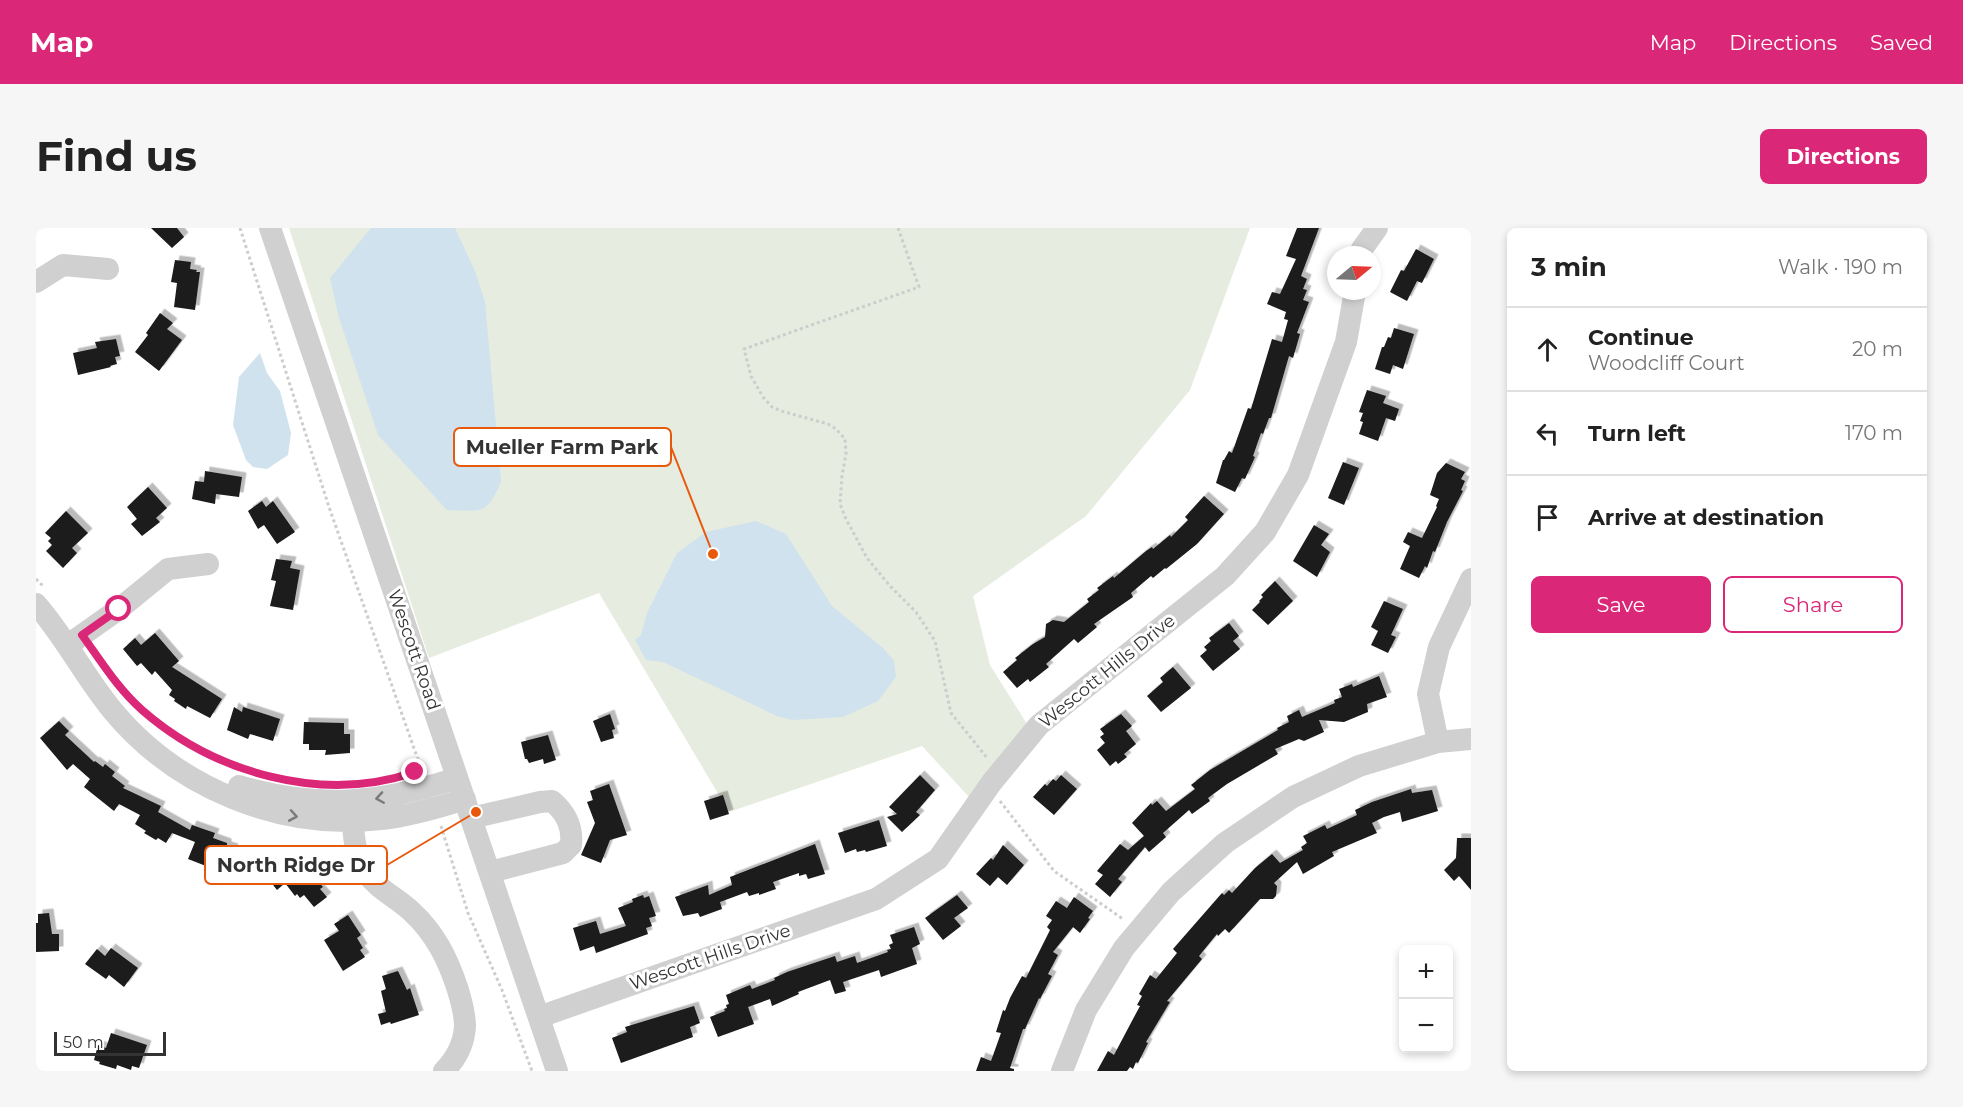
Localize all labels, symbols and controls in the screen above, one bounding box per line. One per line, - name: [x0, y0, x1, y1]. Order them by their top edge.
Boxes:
- text: Map: [30, 25, 93, 59]
- text: Map: [1650, 30, 1696, 55]
- text: Directions: [1729, 30, 1837, 55]
- text: Saved: [1870, 30, 1933, 55]
- button: Directions: [1760, 129, 1927, 184]
- text: Find us: [36, 130, 197, 182]
- north arrow: [1327, 246, 1381, 300]
- text: 3 min: [1531, 251, 1607, 283]
- text: Walk · 190 m: [1778, 255, 1903, 279]
- text: Continue: [1588, 324, 1694, 351]
- icon: ahead: [1531, 333, 1564, 366]
- text: 20 m: [1852, 337, 1903, 361]
- text: Woodcliff Court: [1588, 351, 1745, 375]
- icon: left: [1531, 417, 1564, 450]
- text: Turn left: [1588, 420, 1686, 447]
- text: 170 m: [1845, 421, 1903, 445]
- callout: Mueller Farm Park: [454, 428, 671, 466]
- text: Mueller Farm Park: [466, 435, 659, 459]
- icon: arrive: [1531, 501, 1564, 534]
- text: Arrive at destination: [1588, 504, 1824, 531]
- button: Save: [1531, 576, 1711, 633]
- button: Share: [1723, 576, 1903, 633]
- street label: Wescott Road: [383, 587, 445, 713]
- route start: [105, 595, 131, 621]
- street label: Wescott Hills Drive: [1034, 609, 1180, 733]
- route end: [401, 758, 427, 784]
- one-way arrow: [376, 791, 385, 803]
- one-way arrow: [288, 809, 298, 822]
- callout: North Ridge Dr: [205, 846, 387, 884]
- text: North Ridge Dr: [217, 853, 376, 877]
- street label: Wescott Hills Drive: [627, 919, 794, 995]
- map controls: [1399, 945, 1453, 1053]
- button: +: [1399, 945, 1453, 999]
- button: −: [1399, 999, 1453, 1053]
- scale bar: [54, 1029, 166, 1056]
- text: 50 m: [63, 1033, 104, 1052]

